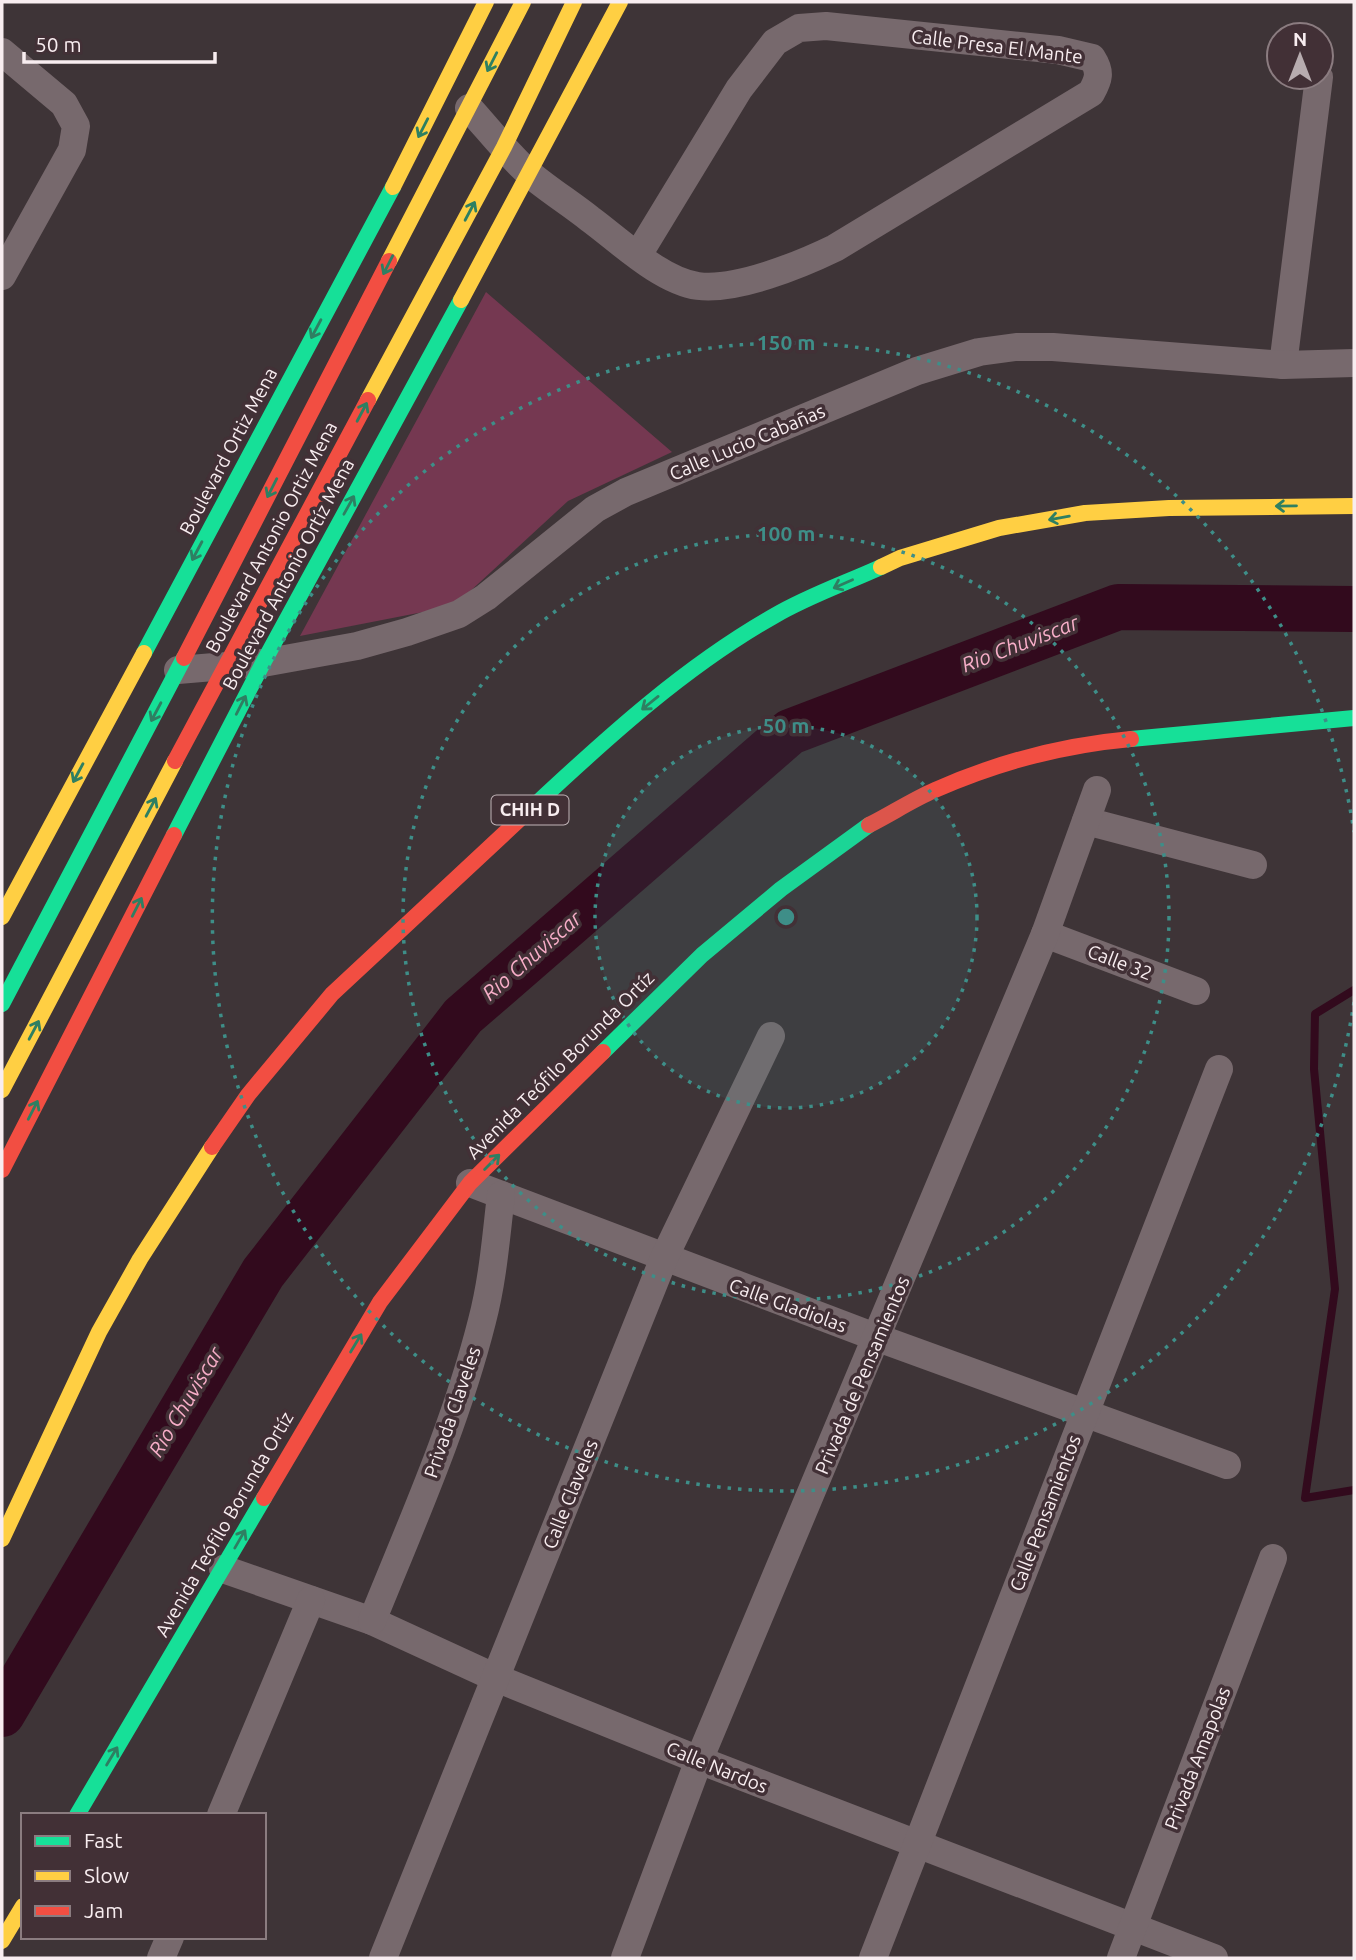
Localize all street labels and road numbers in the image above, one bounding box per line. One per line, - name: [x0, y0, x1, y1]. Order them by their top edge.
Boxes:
- street label: Calle Presa El Mante: [910, 25, 1084, 67]
- street label: Boulevard Ortiz Mena: [175, 364, 281, 538]
- street label: Calle Lucio Cabañas: [666, 399, 828, 485]
- street label: Boulevard Antonio Ortiz Mena: [201, 418, 341, 656]
- street label: Boulevard Antonio Ortíz Mena: [218, 455, 358, 693]
- road number: CHIH D: [491, 796, 568, 824]
- street label: Calle 32: [1084, 940, 1156, 984]
- street label: Avenida Teófilo Borunda Ortíz: [462, 966, 659, 1163]
- street label: Privada de Pensamientos: [810, 1273, 914, 1477]
- street label: Calle Gladiolas: [726, 1274, 850, 1336]
- street label: Privada Claveles: [419, 1344, 485, 1480]
- street label: Avenida Teófilo Borunda Ortíz: [150, 1407, 298, 1640]
- street label: Calle Pensamientos: [1005, 1432, 1085, 1594]
- street label: Calle Claveles: [538, 1436, 602, 1552]
- street label: Privada Amapolas: [1160, 1683, 1234, 1833]
- street label: Calle Nardos: [663, 1737, 771, 1797]

